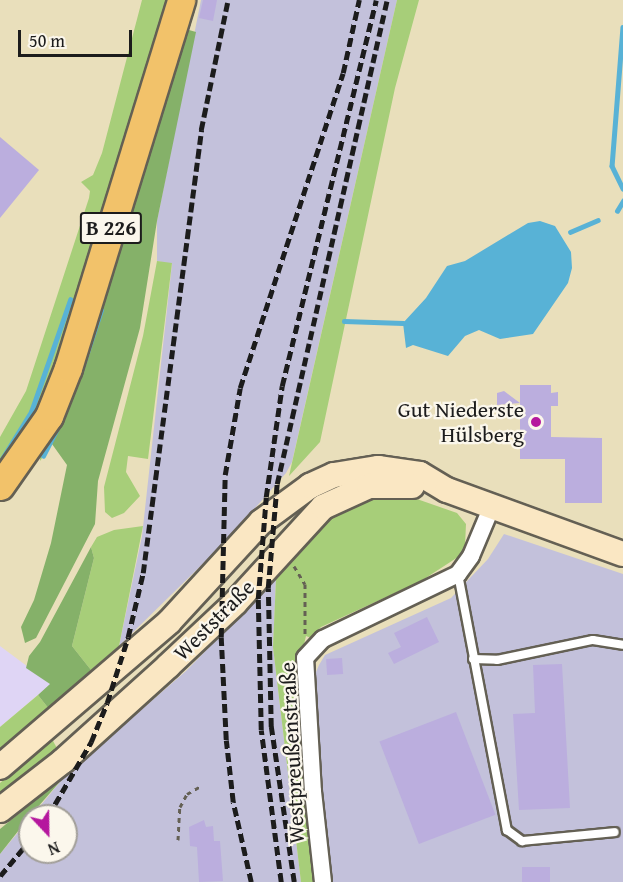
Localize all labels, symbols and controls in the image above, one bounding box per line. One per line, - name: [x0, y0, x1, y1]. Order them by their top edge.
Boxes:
- scale bar: [21, 18, 135, 56]
- text: 50 m: [29, 27, 65, 54]
- road number: B 226: [80, 210, 142, 246]
- place label: Gut Niederste Hülsberg: [398, 396, 524, 448]
- marker: Gut Niederste Hülsberg: [529, 415, 543, 429]
- street label: Weststraße: [168, 574, 260, 666]
- street label: Westpreußenstraße: [274, 661, 310, 845]
- north arrow: [18, 804, 78, 864]
- text: N: [45, 836, 63, 862]

